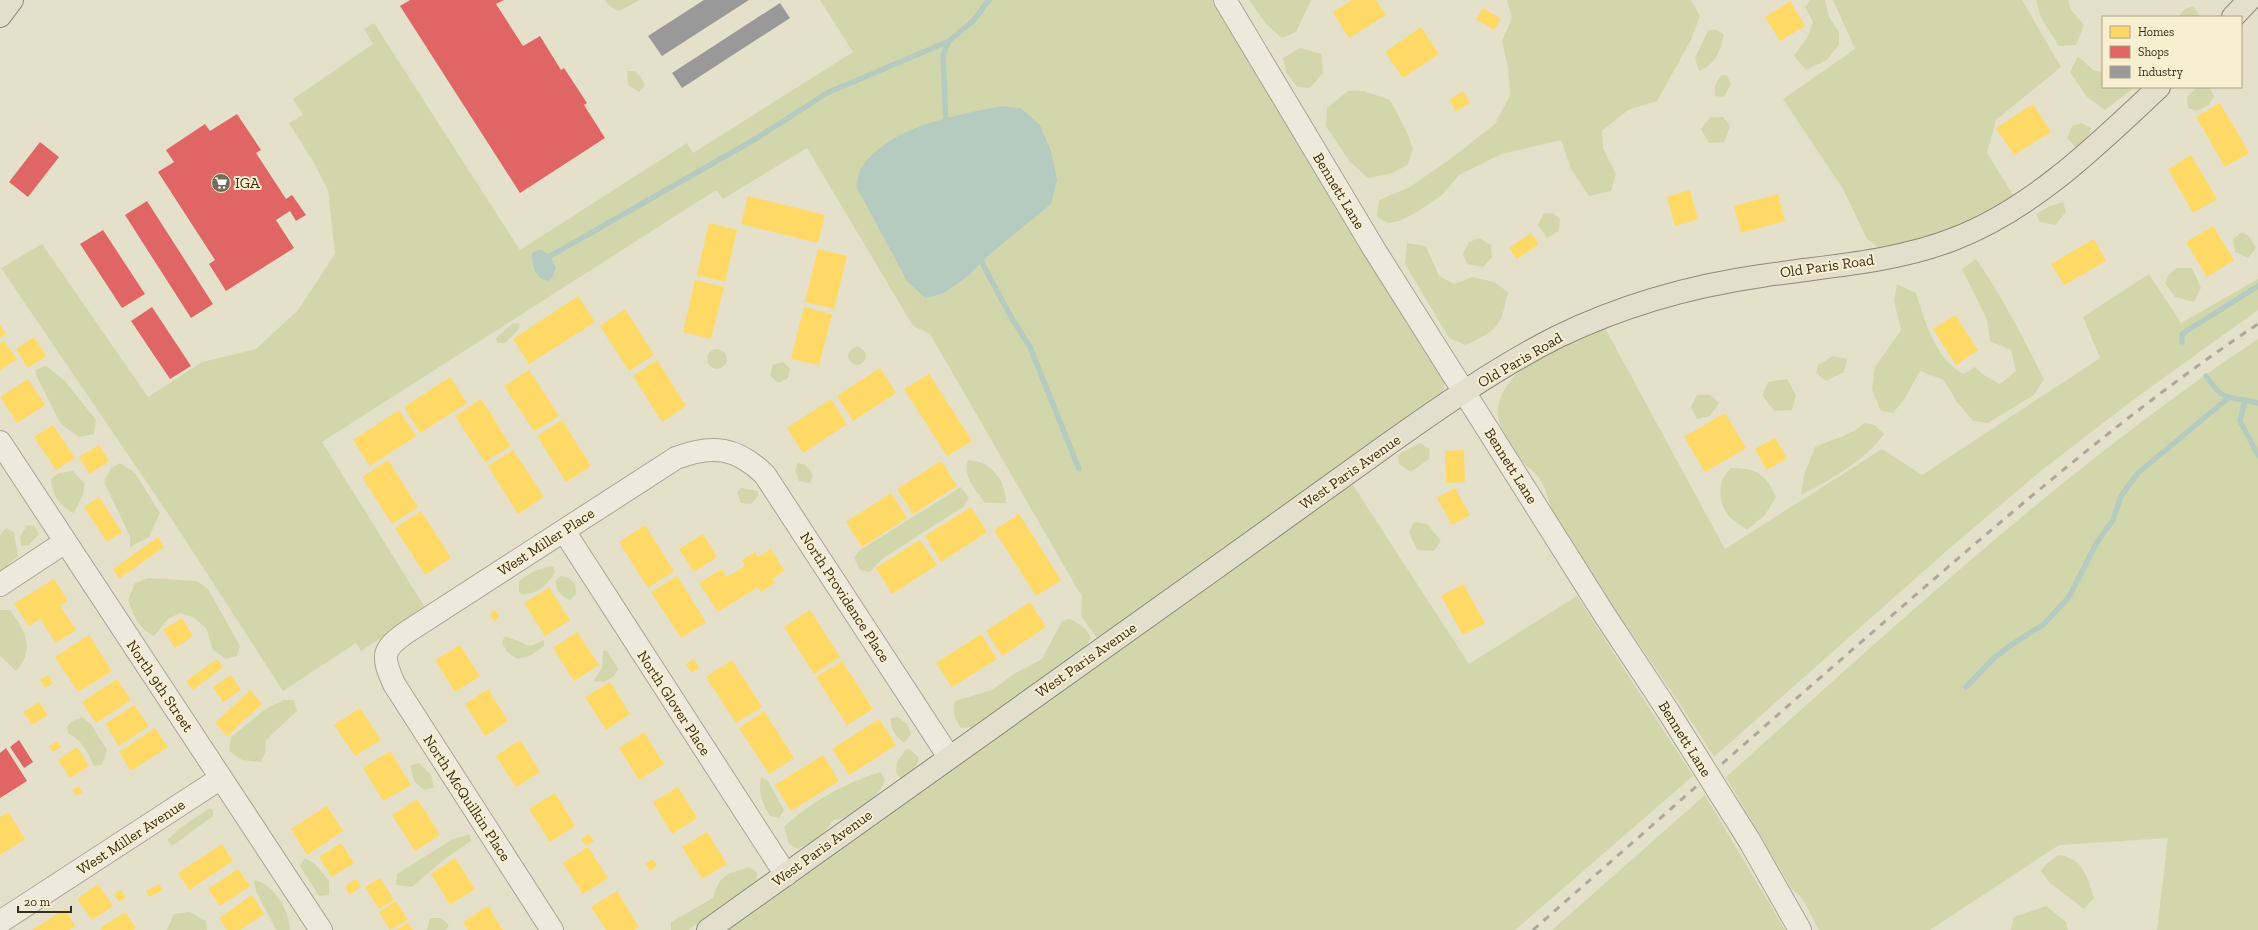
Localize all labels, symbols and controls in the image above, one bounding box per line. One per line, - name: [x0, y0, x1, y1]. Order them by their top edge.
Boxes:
- legend: [2102, 16, 2242, 88]
- text: Homes: [2138, 25, 2174, 39]
- text: Shops: [2138, 45, 2169, 59]
- text: Industry: [2138, 65, 2184, 79]
- street label: Bennett Lane: [1309, 150, 1369, 232]
- supermarket icon: IGA: [210, 172, 232, 194]
- place label: IGA: [235, 174, 260, 192]
- street label: Old Paris Road: [1779, 250, 1876, 282]
- street label: Old Paris Road: [1474, 328, 1566, 392]
- street label: Bennett Lane: [1481, 425, 1541, 507]
- street label: West Paris Avenue: [1296, 430, 1404, 514]
- street label: West Miller Place: [494, 504, 598, 580]
- street label: North Providence Place: [796, 529, 894, 665]
- street label: West Paris Avenue: [1032, 618, 1140, 702]
- street label: North 9th Street: [123, 637, 198, 736]
- street label: North Glover Place: [633, 647, 715, 759]
- street label: Bennett Lane: [1655, 698, 1715, 780]
- street label: North McQuilkin Place: [419, 731, 515, 865]
- street label: West Miller Avenue: [74, 795, 188, 879]
- street label: West Paris Avenue: [768, 806, 876, 890]
- scale bar: [18, 888, 71, 914]
- text: 20 m: [24, 895, 51, 909]

